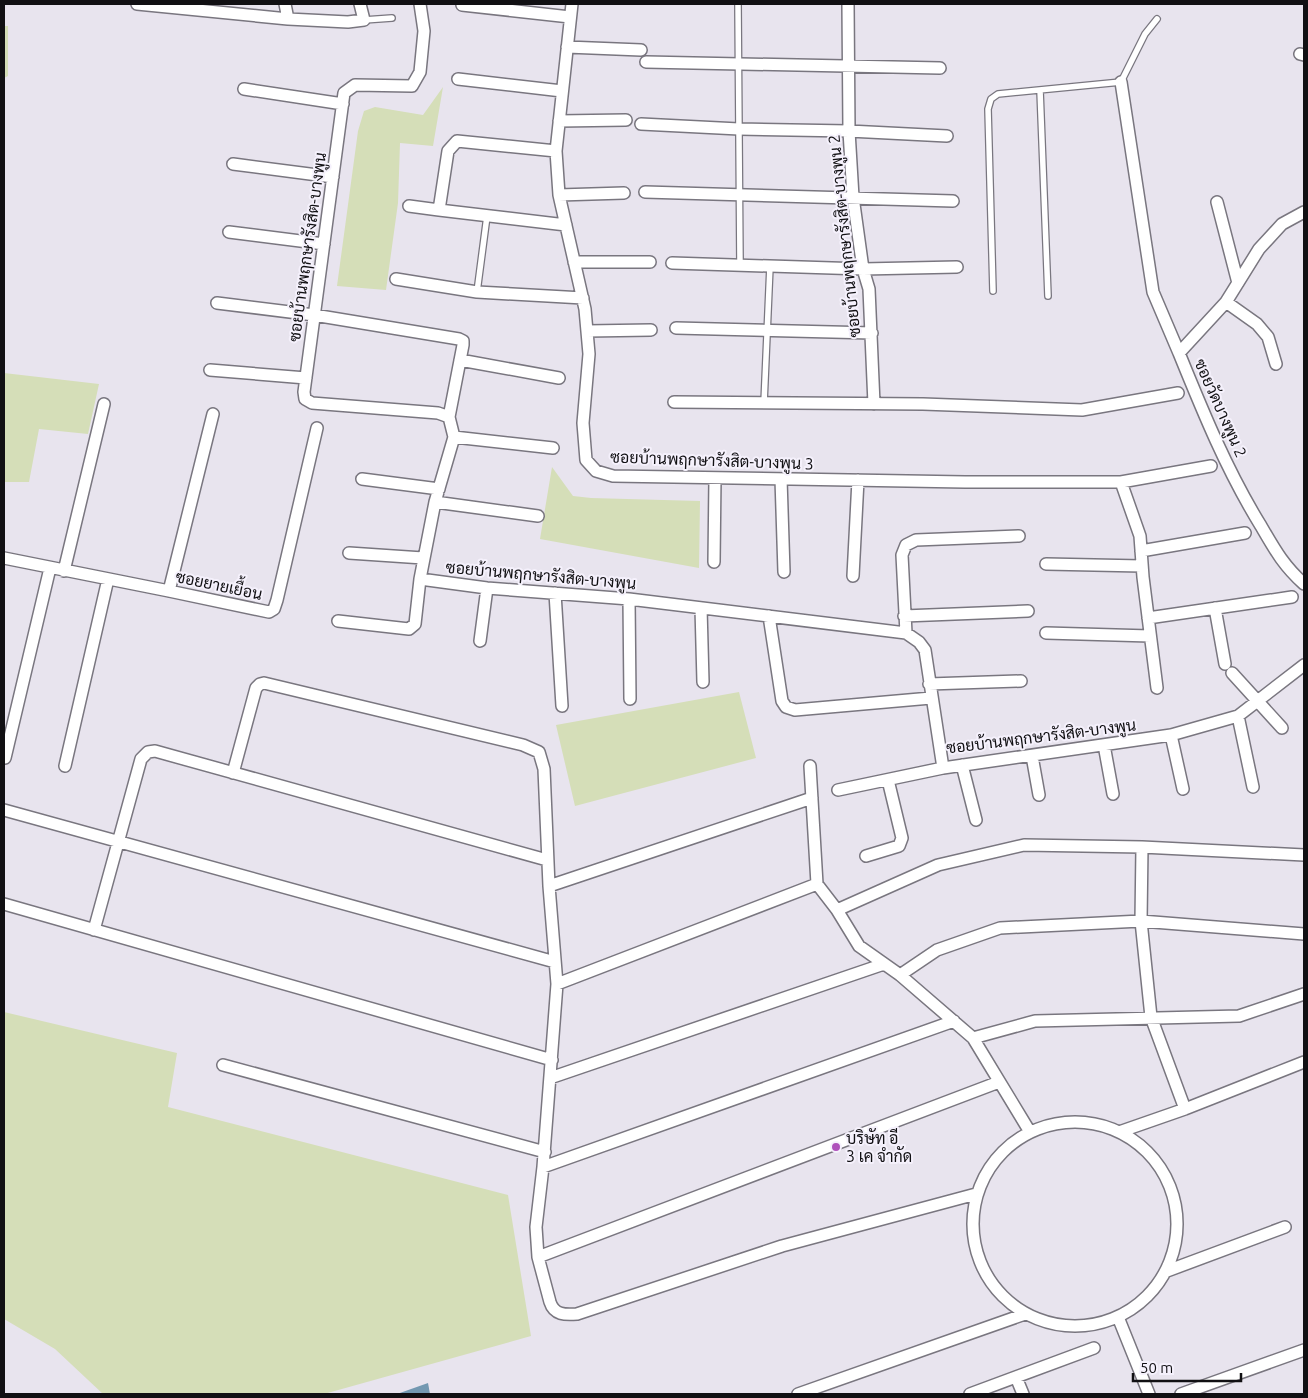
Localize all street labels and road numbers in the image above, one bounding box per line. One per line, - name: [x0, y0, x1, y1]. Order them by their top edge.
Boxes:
- street label: ซอยบ้านพฤกษารังสิต-บางพูน 2: [823, 133, 867, 338]
- street label: ซอยบ้านพฤกษารังสิต-บางพูน: [284, 151, 332, 343]
- street label: ซอยวัดบางพูน 2: [1189, 356, 1252, 461]
- street label: ซอยบ้านพฤกษารังสิต-บางพูน 3: [610, 446, 814, 476]
- street label: ซอยบ้านพฤกษารังสิต-บางพูน: [445, 557, 637, 595]
- street label: ซอยยายเยื้อน: [174, 562, 265, 603]
- street label: ซอยบ้านพฤกษารังสิต-บางพูน: [945, 714, 1137, 760]

